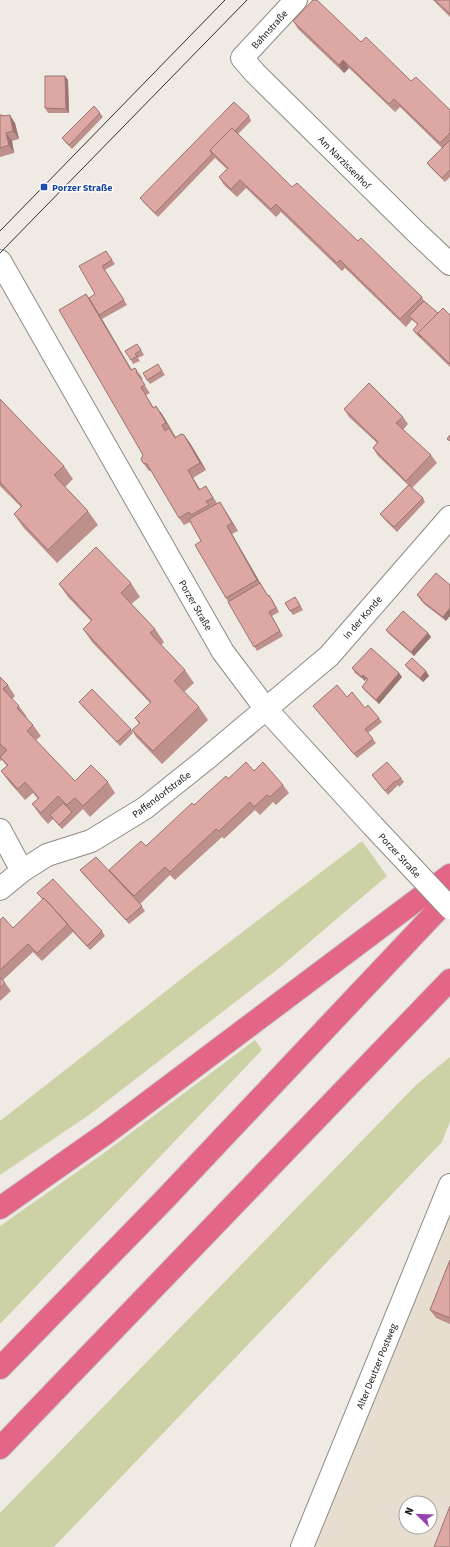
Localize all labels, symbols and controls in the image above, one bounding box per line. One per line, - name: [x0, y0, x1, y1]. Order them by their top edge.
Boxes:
- street label: Bahnstraße: [248, 7, 291, 52]
- street label: Am Narzissenhof: [315, 133, 375, 193]
- place label: Porzer Straße: [52, 181, 112, 195]
- marker: Porzer Straße: [39, 182, 49, 192]
- street label: Porzer Straße: [175, 578, 215, 633]
- street label: In der Konde: [340, 593, 386, 642]
- street label: Paffendorfstraße: [129, 768, 194, 821]
- street label: Porzer Straße: [375, 830, 424, 881]
- street label: Alter Deutzer Postweg: [353, 1321, 401, 1411]
- north arrow: [398, 1495, 438, 1535]
- text: N: [401, 1505, 418, 1518]

